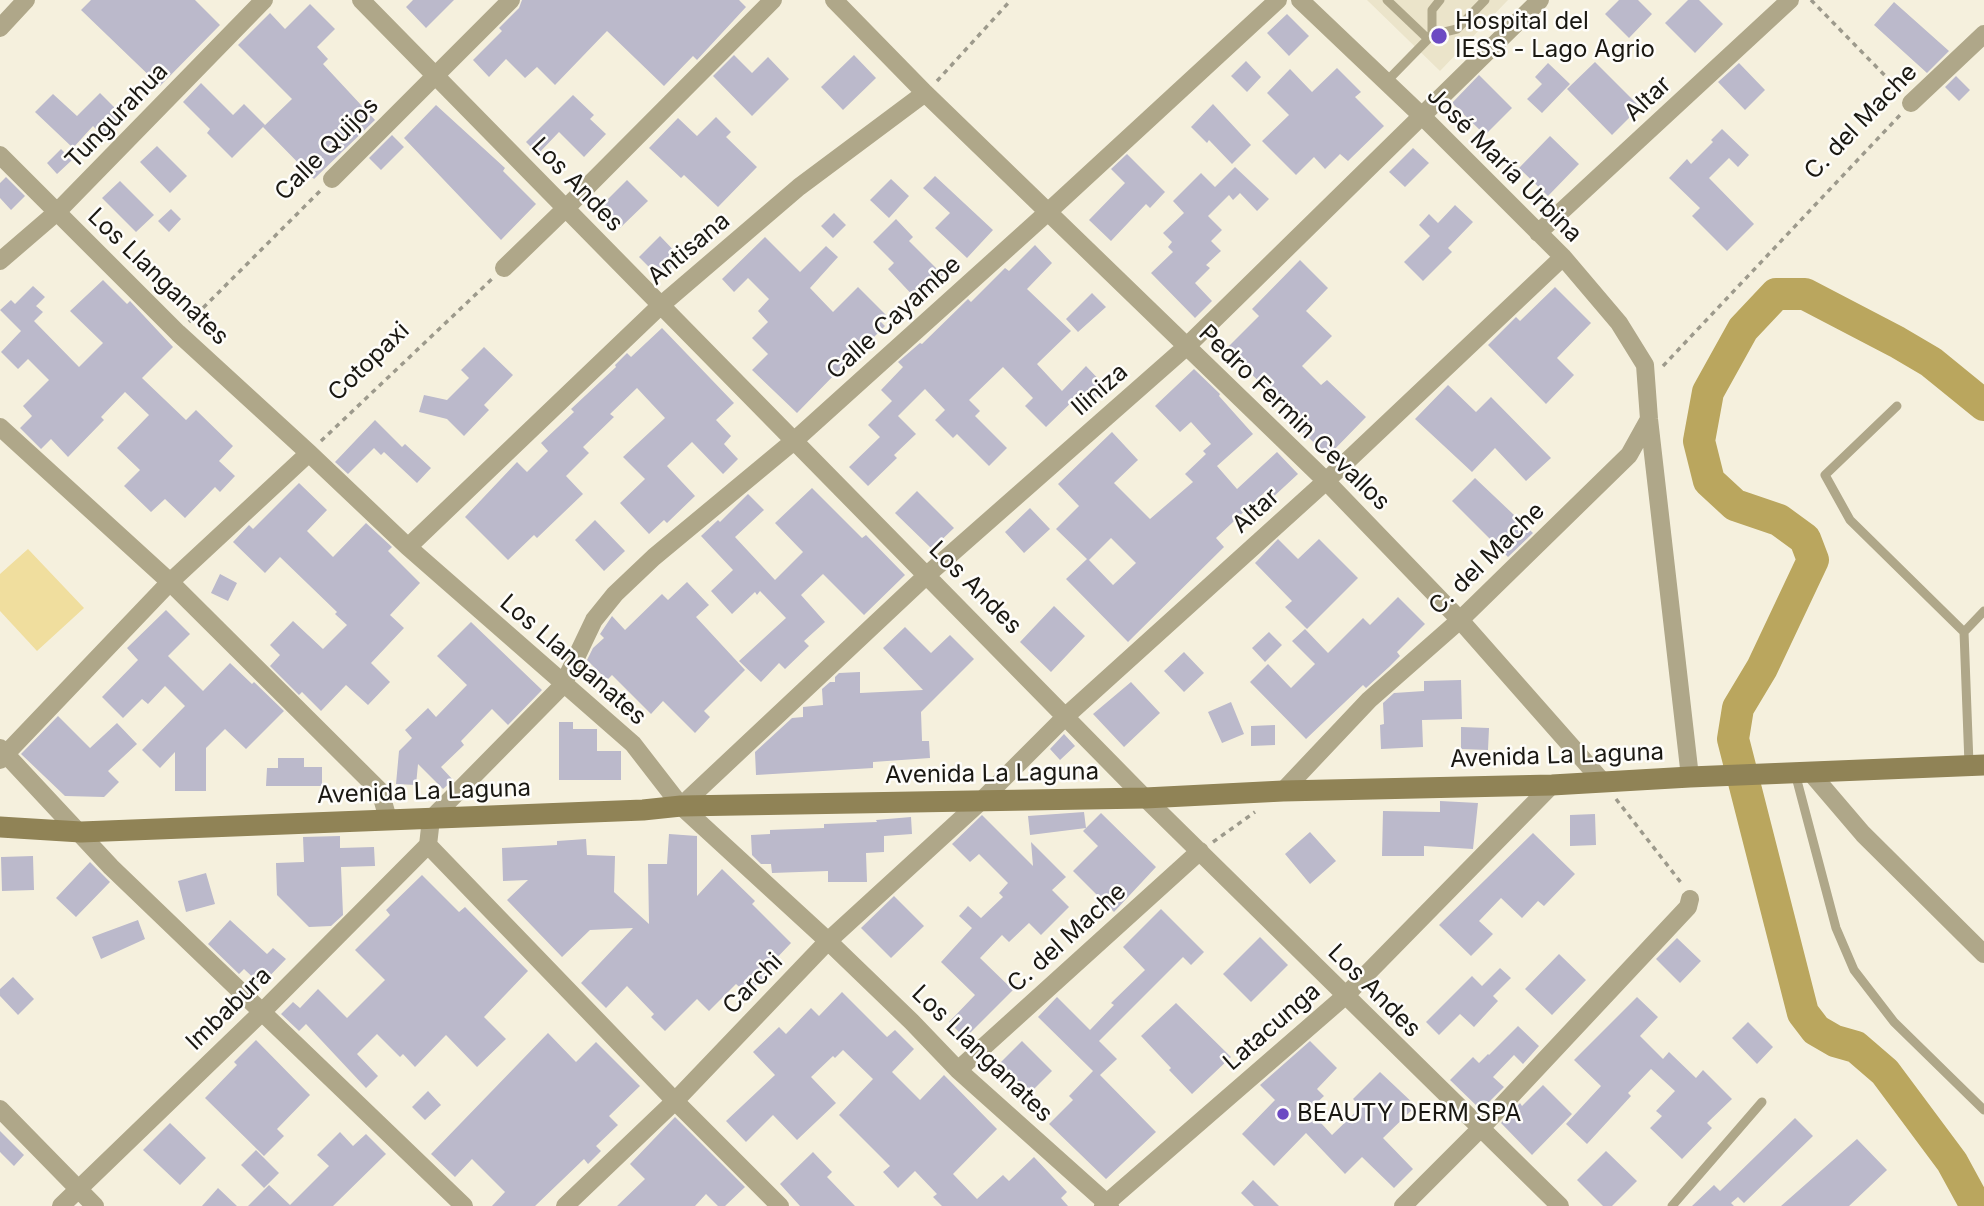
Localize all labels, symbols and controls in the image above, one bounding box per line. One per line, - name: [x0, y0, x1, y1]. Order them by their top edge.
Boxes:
- place label: Hospital del IESS - Lago Agrio: [1455, 8, 1655, 64]
- marker: Hospital del IESS - Lago Agrio: [1429, 26, 1449, 46]
- street label: Tungurahua: [60, 57, 174, 175]
- street label: C. del Mache: [1799, 58, 1923, 186]
- street label: Altar: [1619, 70, 1677, 128]
- street label: José María Urbina: [1420, 81, 1588, 249]
- street label: Calle Quijos: [269, 91, 385, 207]
- street label: Los Andes: [525, 132, 629, 238]
- street label: Los Llanganates: [82, 203, 234, 351]
- street label: Antisana: [642, 206, 736, 292]
- street label: Calle Cayambe: [821, 250, 967, 386]
- street label: Cotopaxi: [323, 316, 415, 408]
- street label: Pedro Fermin Cevallos: [1192, 319, 1396, 517]
- street label: Iliniza: [1066, 358, 1134, 422]
- street label: Altar: [1227, 482, 1285, 540]
- street label: C. del Mache: [1423, 497, 1551, 621]
- street label: Los Andes: [923, 536, 1027, 640]
- street label: Los Llanganates: [494, 589, 652, 731]
- street label: Avenida La Laguna: [1449, 738, 1665, 774]
- street label: Avenida La Laguna: [885, 758, 1099, 790]
- street label: Avenida La Laguna: [316, 774, 532, 810]
- street label: C. del Mache: [1002, 877, 1132, 999]
- street label: Los Andes: [1322, 939, 1426, 1043]
- street label: Carchi: [717, 948, 789, 1020]
- street label: Imbabura: [180, 961, 278, 1057]
- street label: Latacunga: [1218, 977, 1326, 1077]
- street label: Los Llanganates: [906, 980, 1058, 1128]
- place label: BEAUTY DERM SPA: [1297, 1100, 1521, 1128]
- marker: BEAUTY DERM SPA: [1275, 1106, 1291, 1122]

